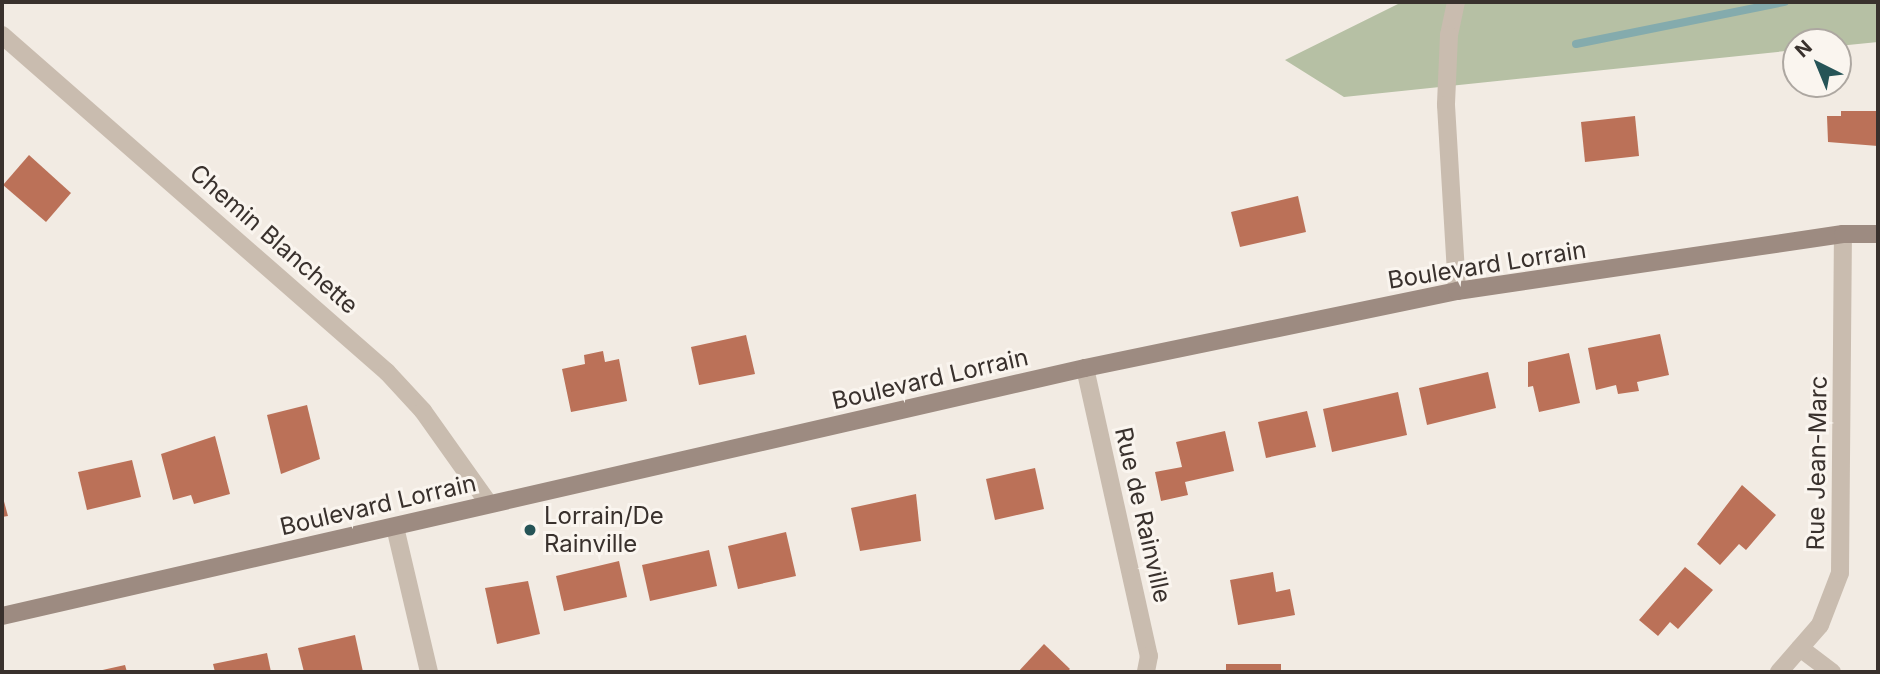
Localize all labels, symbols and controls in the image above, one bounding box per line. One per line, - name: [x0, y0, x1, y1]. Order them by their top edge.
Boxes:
- north arrow: [1782, 28, 1852, 98]
- text: N: [1791, 35, 1817, 62]
- street label: Chemin Blanchette: [184, 158, 364, 320]
- street label: Boulevard Lorrain: [1386, 235, 1588, 295]
- street label: Boulevard Lorrain: [829, 342, 1031, 416]
- street label: Rue Jean-Marc: [1801, 376, 1833, 550]
- street label: Rue de Rainville: [1109, 424, 1177, 606]
- street label: Boulevard Lorrain: [277, 468, 479, 542]
- place label: Lorrain/De Rainville: [544, 502, 664, 558]
- marker: Lorrain/De Rainville: [522, 522, 538, 538]

